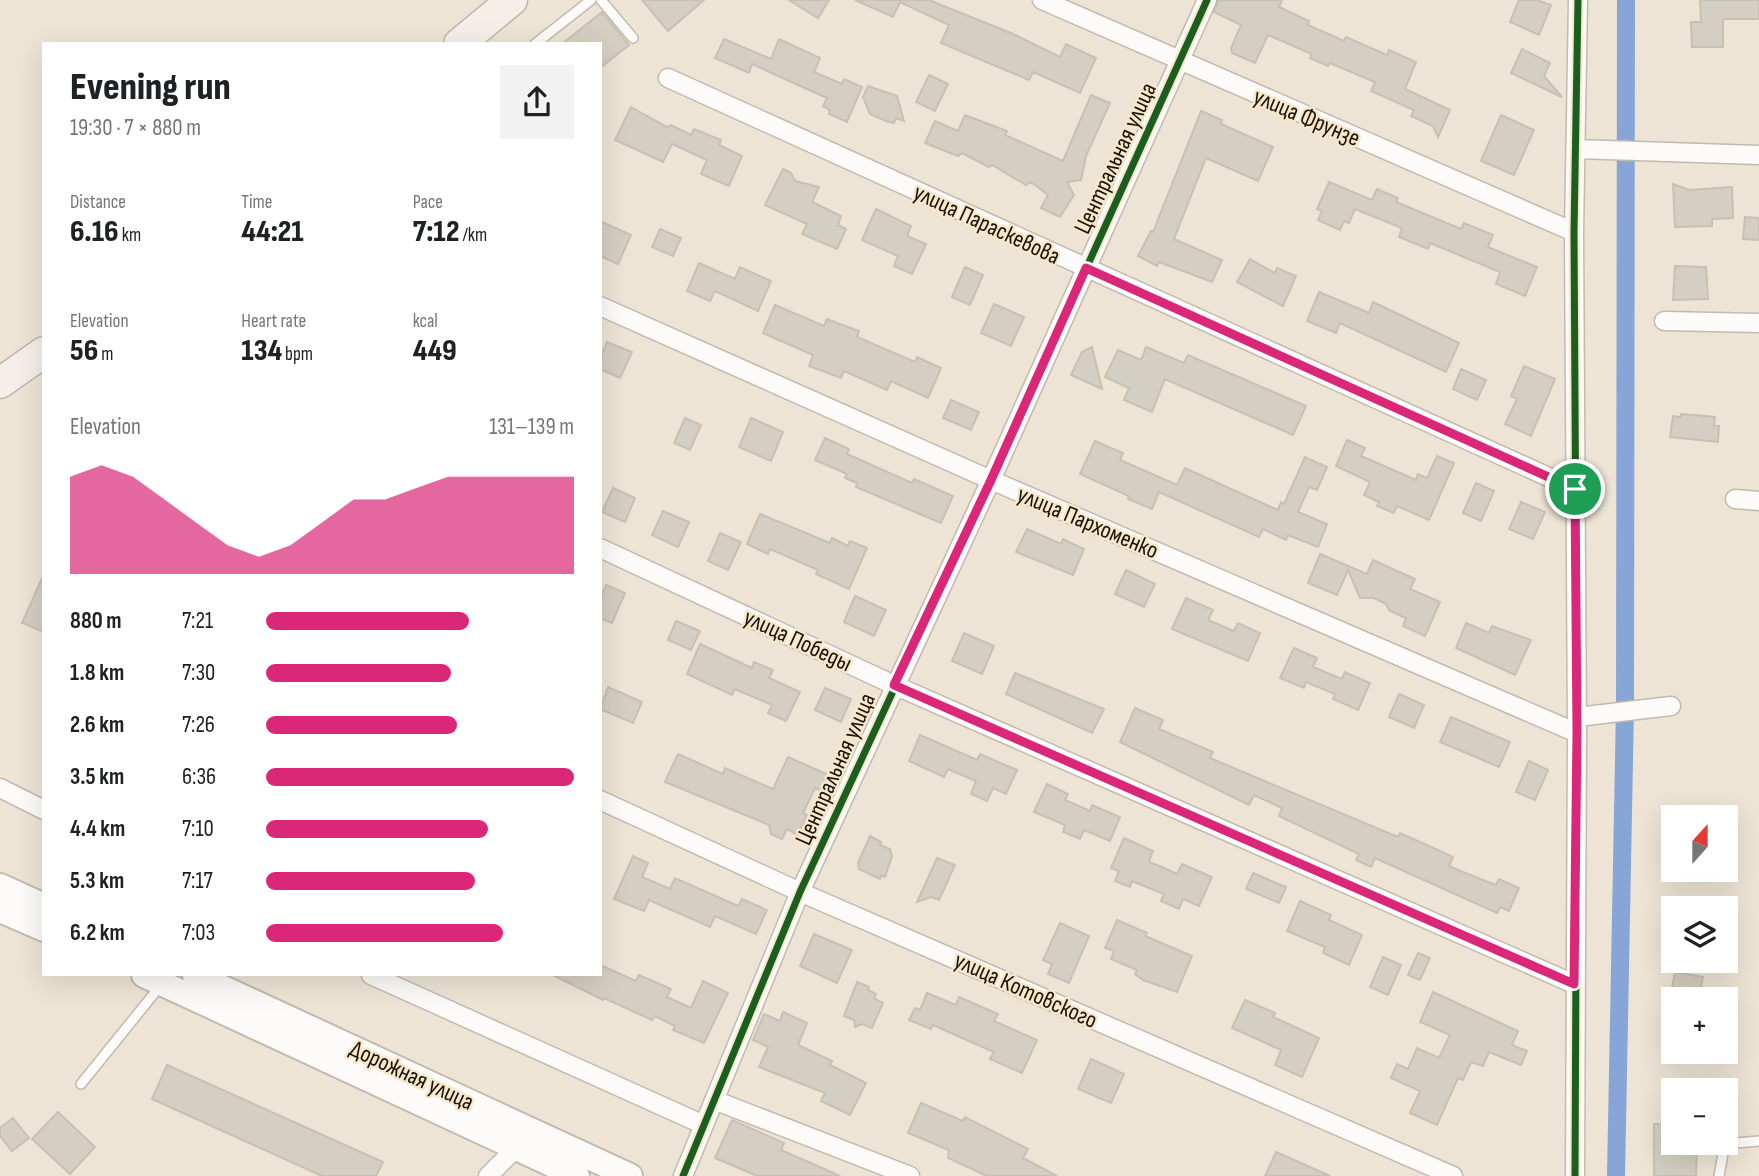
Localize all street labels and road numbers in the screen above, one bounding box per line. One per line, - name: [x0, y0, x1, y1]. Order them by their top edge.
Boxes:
- street label: Центральная улица: [1068, 78, 1163, 238]
- street label: улица Фрунзе: [1249, 82, 1365, 153]
- street label: улица Параскевова: [909, 178, 1065, 271]
- street label: улица Пархоменко: [1013, 480, 1163, 565]
- street label: улица Победы: [739, 603, 856, 678]
- street label: Центральная улица: [789, 689, 882, 850]
- street label: улица Котовского: [950, 946, 1102, 1035]
- street label: Дорожная улица: [345, 1034, 478, 1117]

